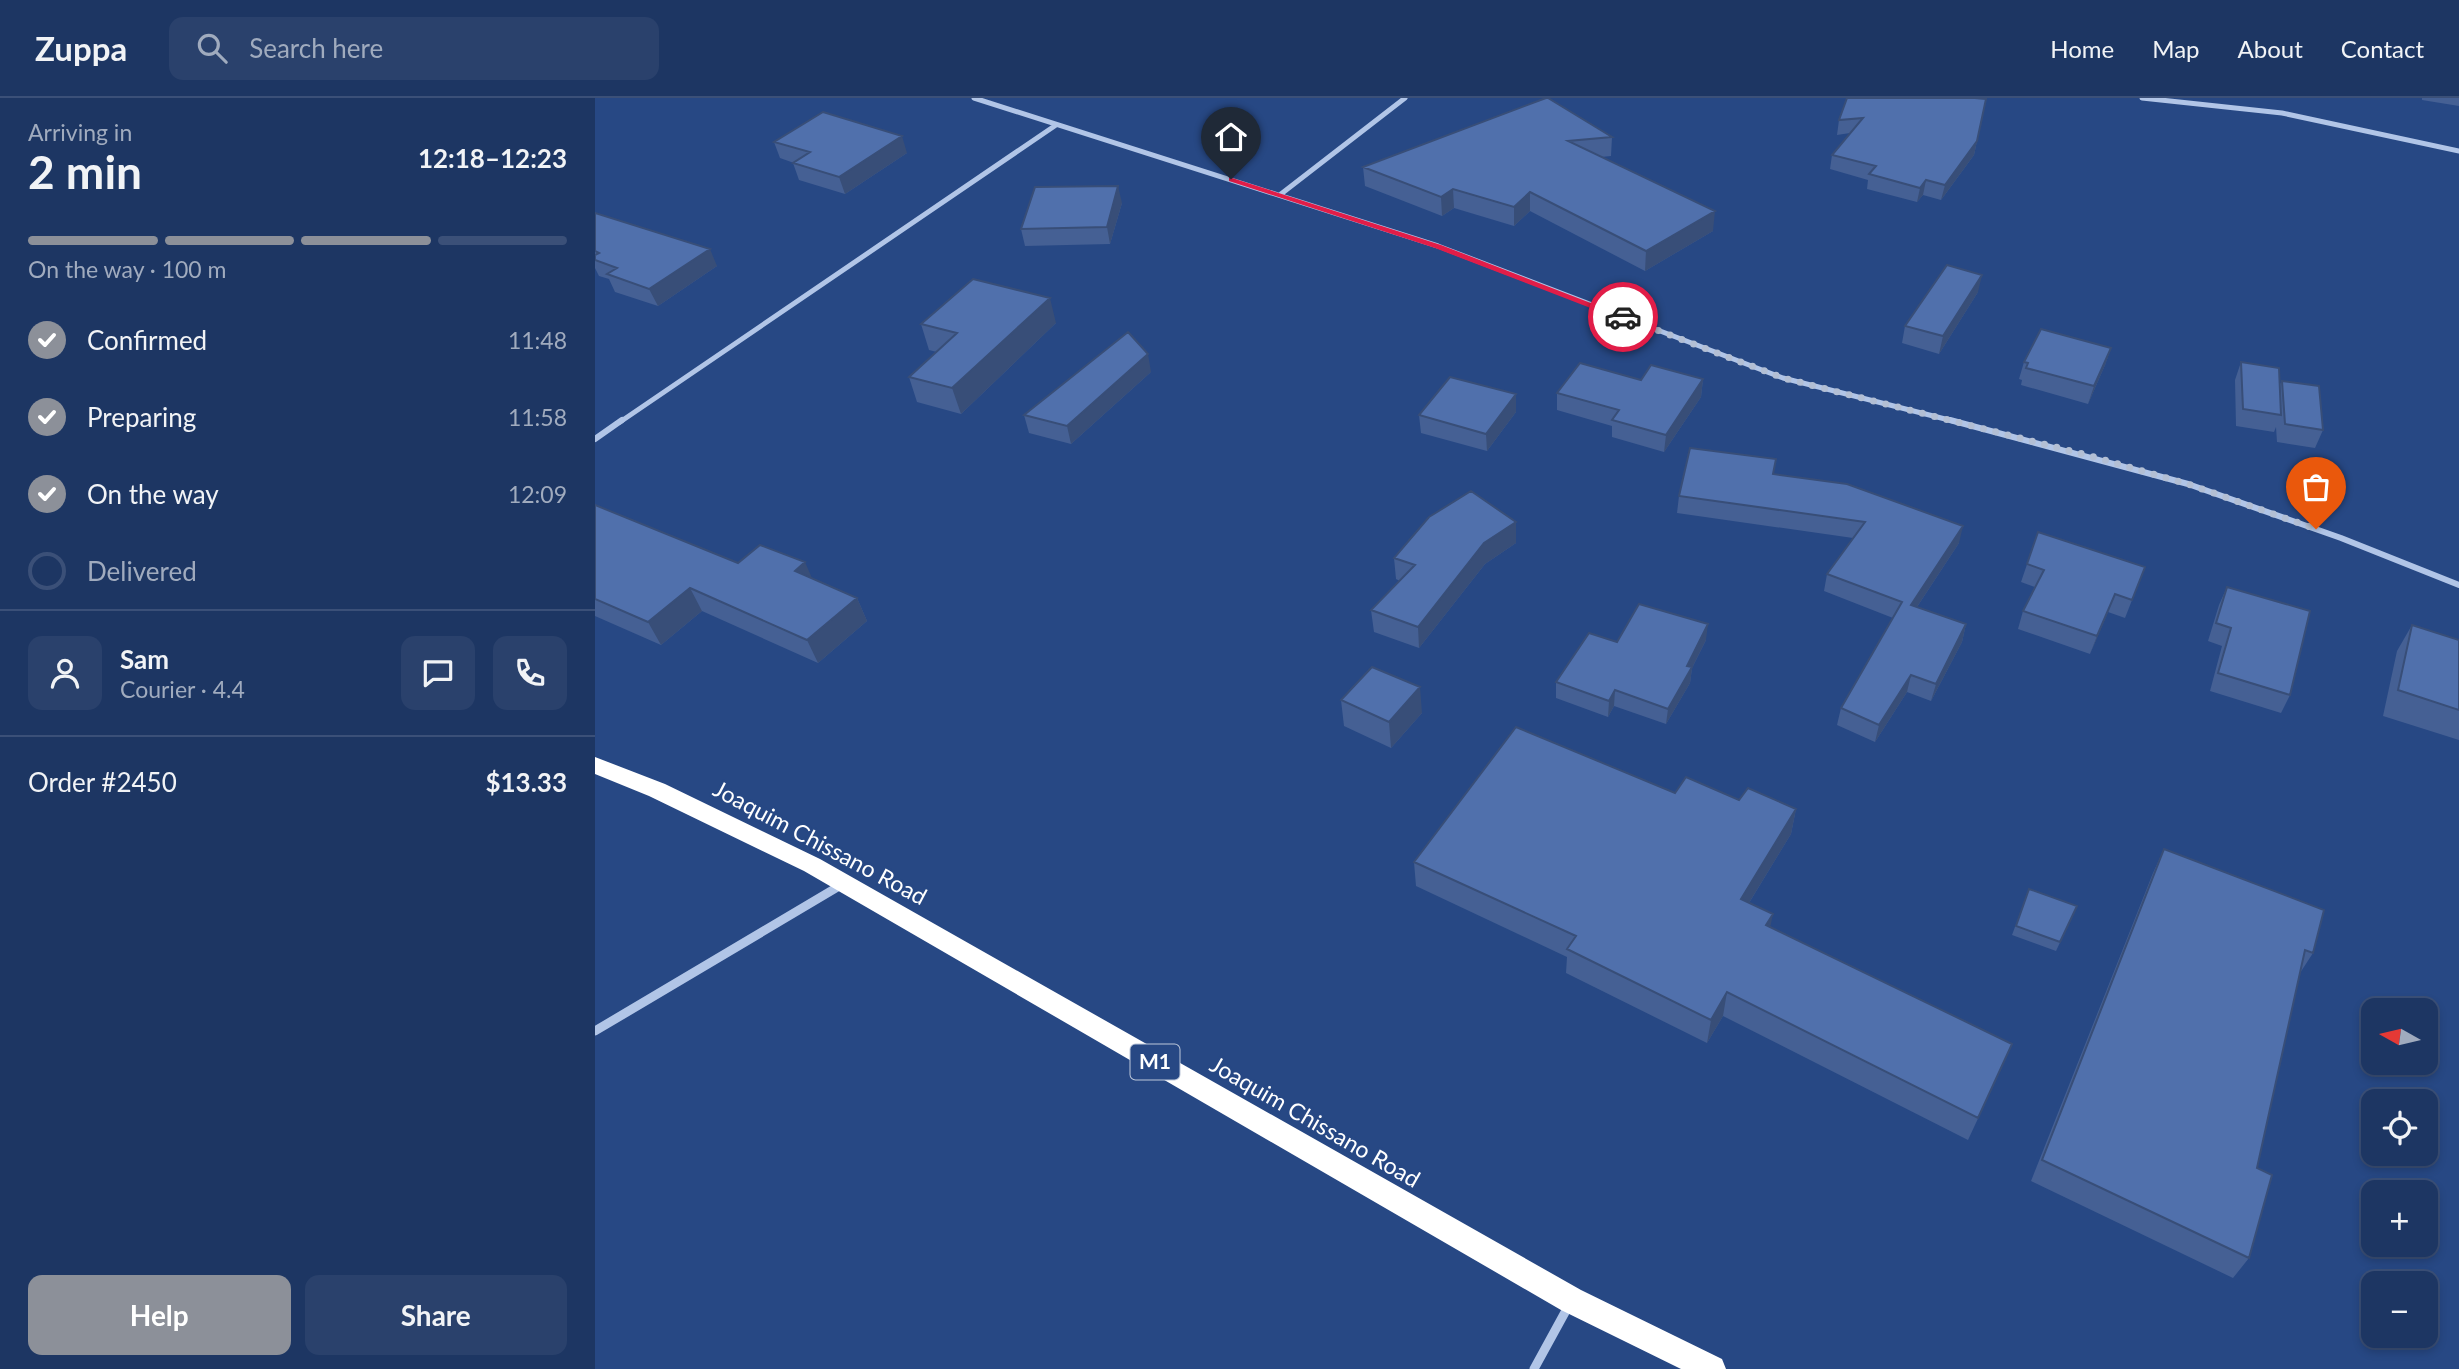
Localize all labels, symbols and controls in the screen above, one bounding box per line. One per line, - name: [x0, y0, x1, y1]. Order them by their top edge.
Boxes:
- search box: [169, 17, 659, 80]
- text: Zuppa: [35, 28, 127, 68]
- icon: search: [193, 29, 231, 67]
- text: Search here: [249, 32, 383, 64]
- text: Home: [2050, 34, 2114, 63]
- text: Map: [2152, 34, 2200, 63]
- text: About: [2238, 34, 2303, 63]
- text: Contact: [2341, 34, 2424, 63]
- pin: [1201, 107, 1261, 179]
- text: Arriving in: [28, 118, 132, 146]
- icon: home: [1212, 118, 1250, 156]
- text: 12:18–12:23: [418, 142, 567, 174]
- text: 2 min: [28, 144, 142, 199]
- text: On the way · 100 m: [28, 255, 227, 283]
- courier: [1588, 282, 1658, 352]
- icon: car: [1604, 298, 1642, 336]
- icon: check: [28, 321, 66, 359]
- text: Confirmed: [87, 324, 207, 356]
- text: 11:48: [508, 326, 567, 354]
- icon: check: [28, 398, 66, 436]
- text: Preparing: [87, 401, 196, 433]
- text: 11:58: [508, 403, 567, 431]
- pin: [2286, 457, 2346, 529]
- icon: bag: [2297, 468, 2335, 506]
- icon: check: [28, 475, 66, 513]
- text: On the way: [87, 478, 219, 510]
- text: 12:09: [508, 480, 567, 508]
- text: Delivered: [87, 555, 197, 587]
- button: person: [28, 636, 102, 710]
- button: chat: [401, 636, 475, 710]
- button: phone: [493, 636, 567, 710]
- text: Sam: [120, 643, 169, 675]
- text: Courier · 4.4: [120, 675, 245, 703]
- text: Order #2450: [28, 766, 177, 798]
- text: $13.33: [485, 766, 567, 798]
- street label: Joaquim Chissano Road: [709, 774, 932, 910]
- north arrow: [2361, 998, 2438, 1074]
- map controls: [2361, 998, 2438, 1348]
- road number: M1: [1131, 1044, 1179, 1080]
- street label: Joaquim Chissano Road: [1206, 1050, 1425, 1193]
- button: locate: [2361, 1089, 2438, 1166]
- button: +: [2361, 1180, 2438, 1257]
- button: −: [2361, 1271, 2438, 1348]
- button: Help: [28, 1275, 291, 1355]
- button: Share: [305, 1275, 567, 1355]

